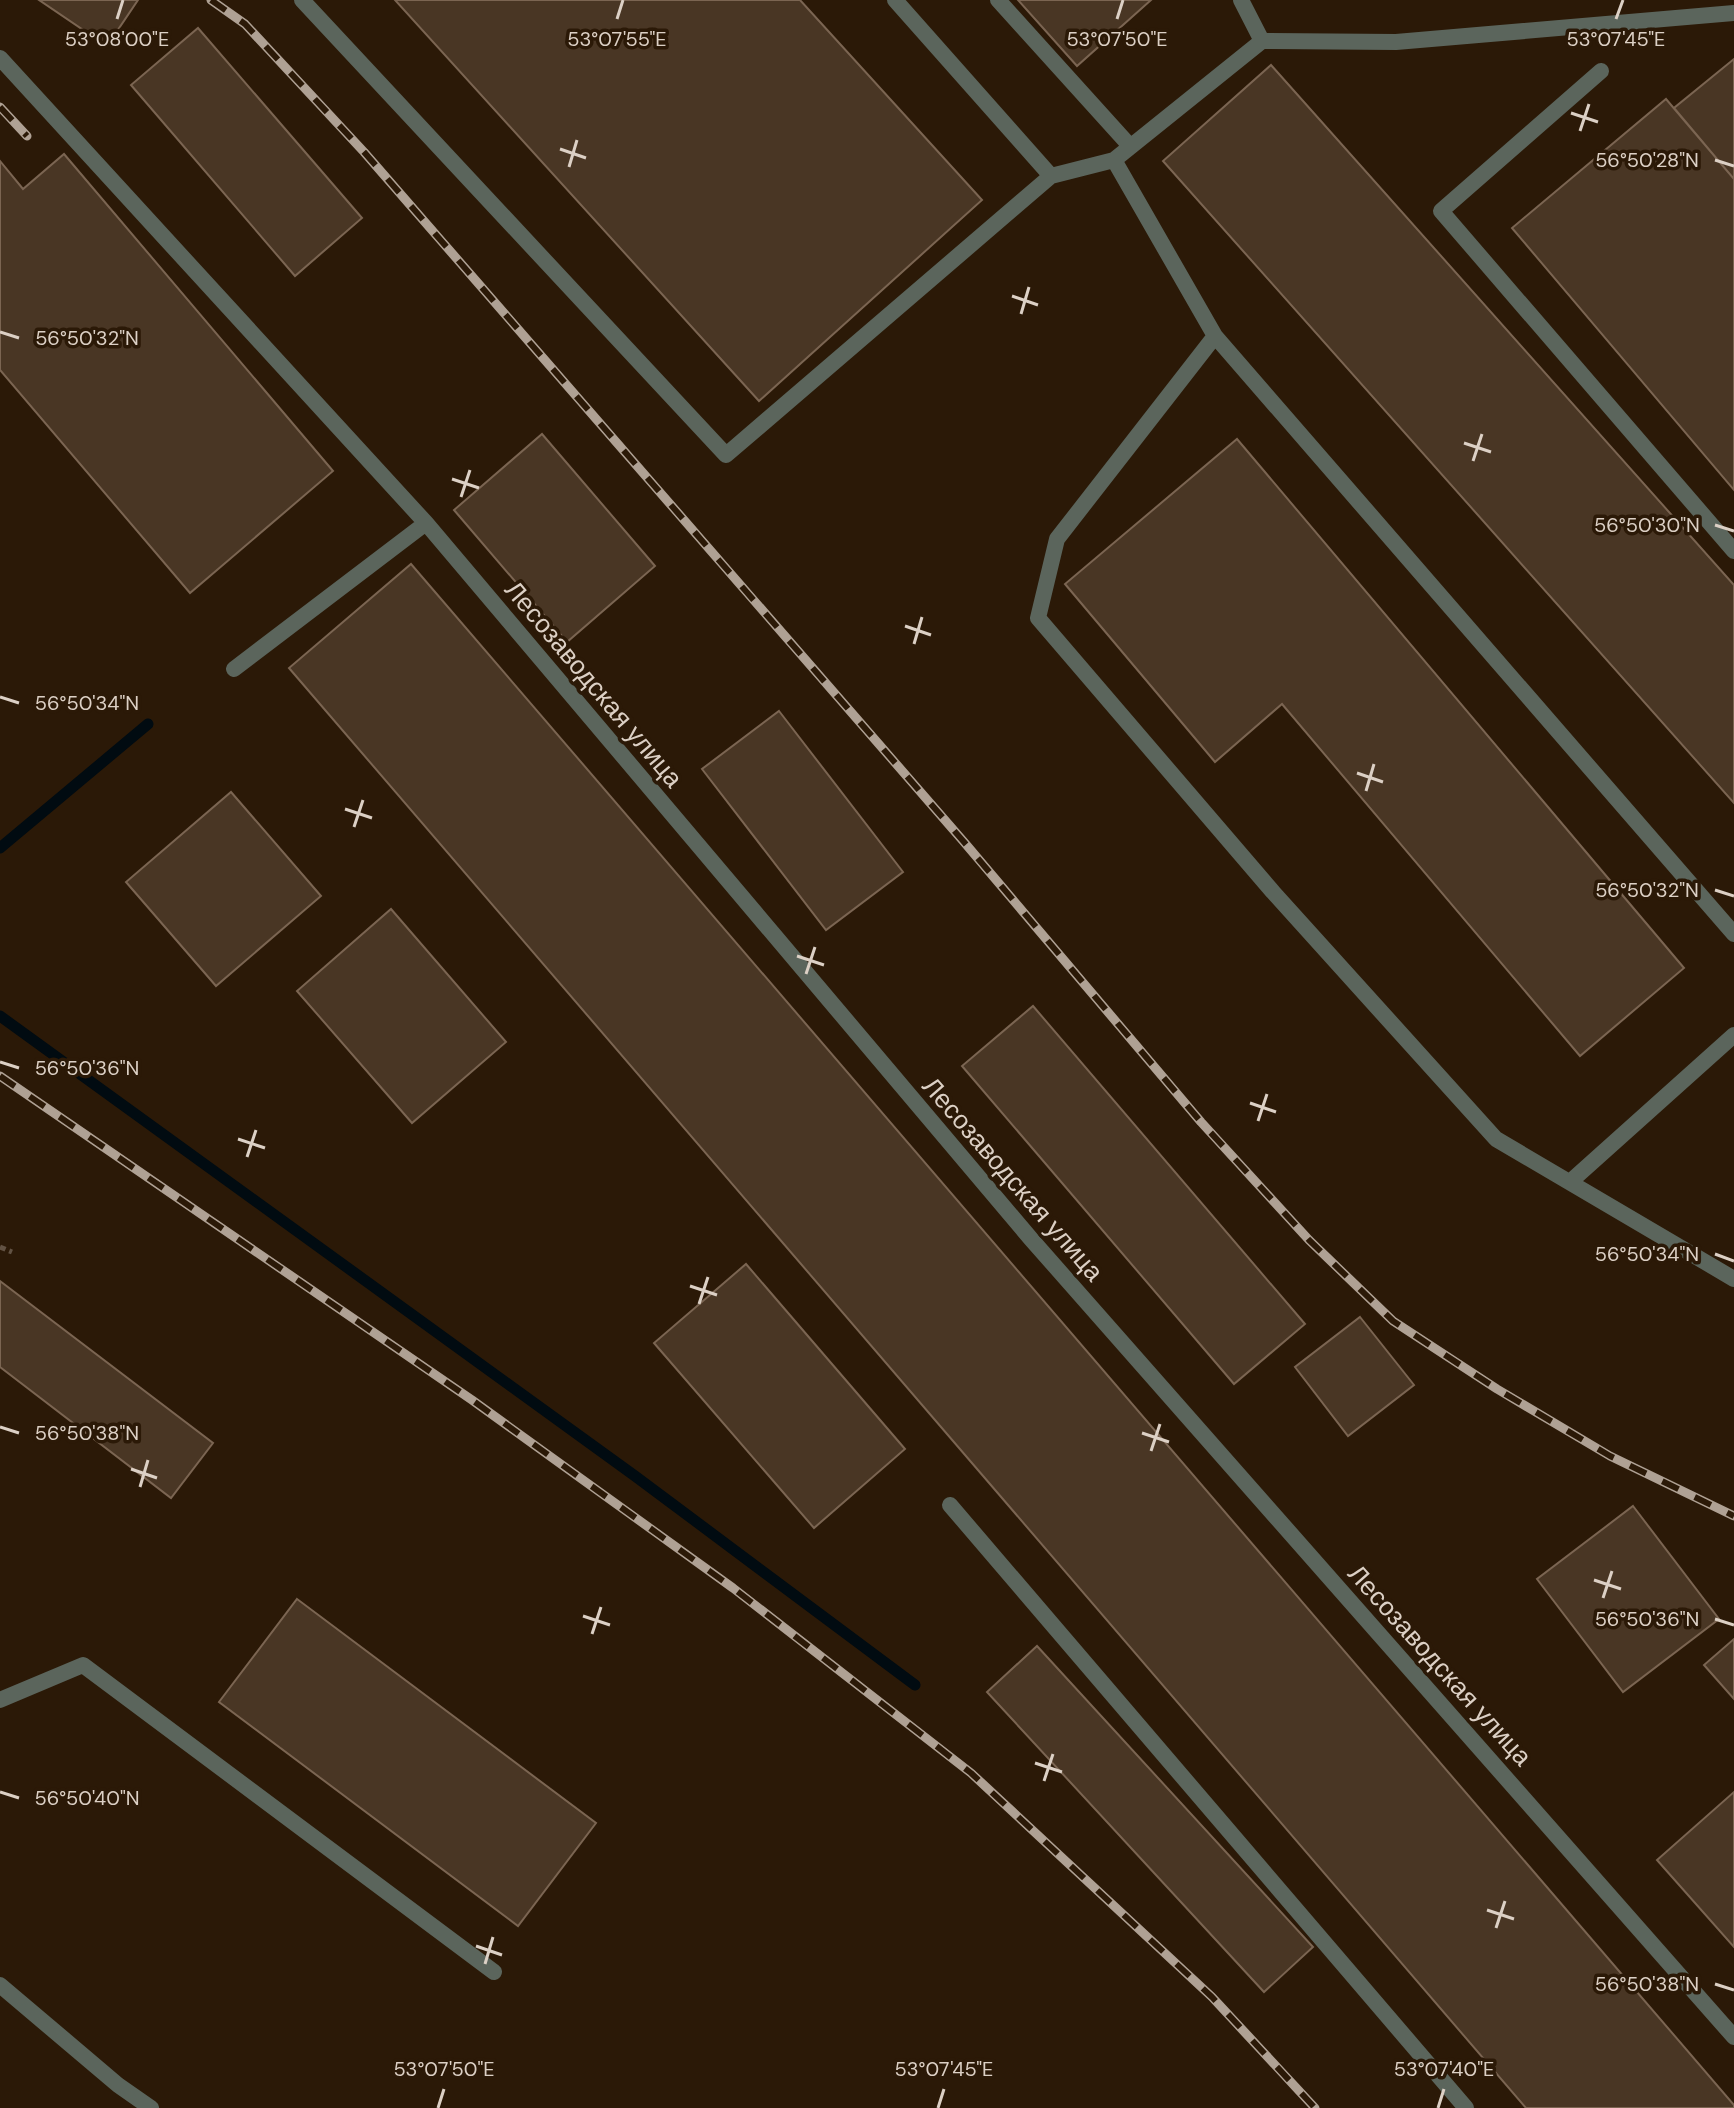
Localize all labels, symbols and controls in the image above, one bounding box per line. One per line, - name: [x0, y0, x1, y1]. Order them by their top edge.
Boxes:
- text: 53°08'00"E: [65, 26, 169, 52]
- text: 53°07'55"E: [567, 26, 667, 52]
- text: 53°07'50"E: [1066, 26, 1168, 52]
- text: 53°07'45"E: [1567, 26, 1665, 52]
- text: 56°50'28"N: [1595, 147, 1699, 173]
- text: 56°50'32"N: [35, 325, 139, 351]
- text: 56°50'30"N: [1594, 512, 1700, 538]
- street label: Лесозаводская улица: [497, 574, 691, 795]
- text: 56°50'34"N: [35, 690, 139, 716]
- text: 56°50'32"N: [1595, 877, 1699, 903]
- text: 56°50'36"N: [35, 1055, 139, 1081]
- street label: Лесозаводская улица: [915, 1070, 1111, 1289]
- text: 56°50'34"N: [1595, 1241, 1699, 1267]
- text: 56°50'38"N: [35, 1420, 139, 1446]
- street label: Лесозаводская улица: [1340, 1557, 1540, 1773]
- text: 56°50'36"N: [1595, 1606, 1699, 1632]
- text: 56°50'40"N: [34, 1785, 140, 1811]
- text: 56°50'38"N: [1595, 1971, 1699, 1997]
- text: 53°07'50"E: [393, 2056, 495, 2082]
- text: 53°07'45"E: [895, 2056, 993, 2082]
- text: 53°07'40"E: [1394, 2056, 1494, 2082]

